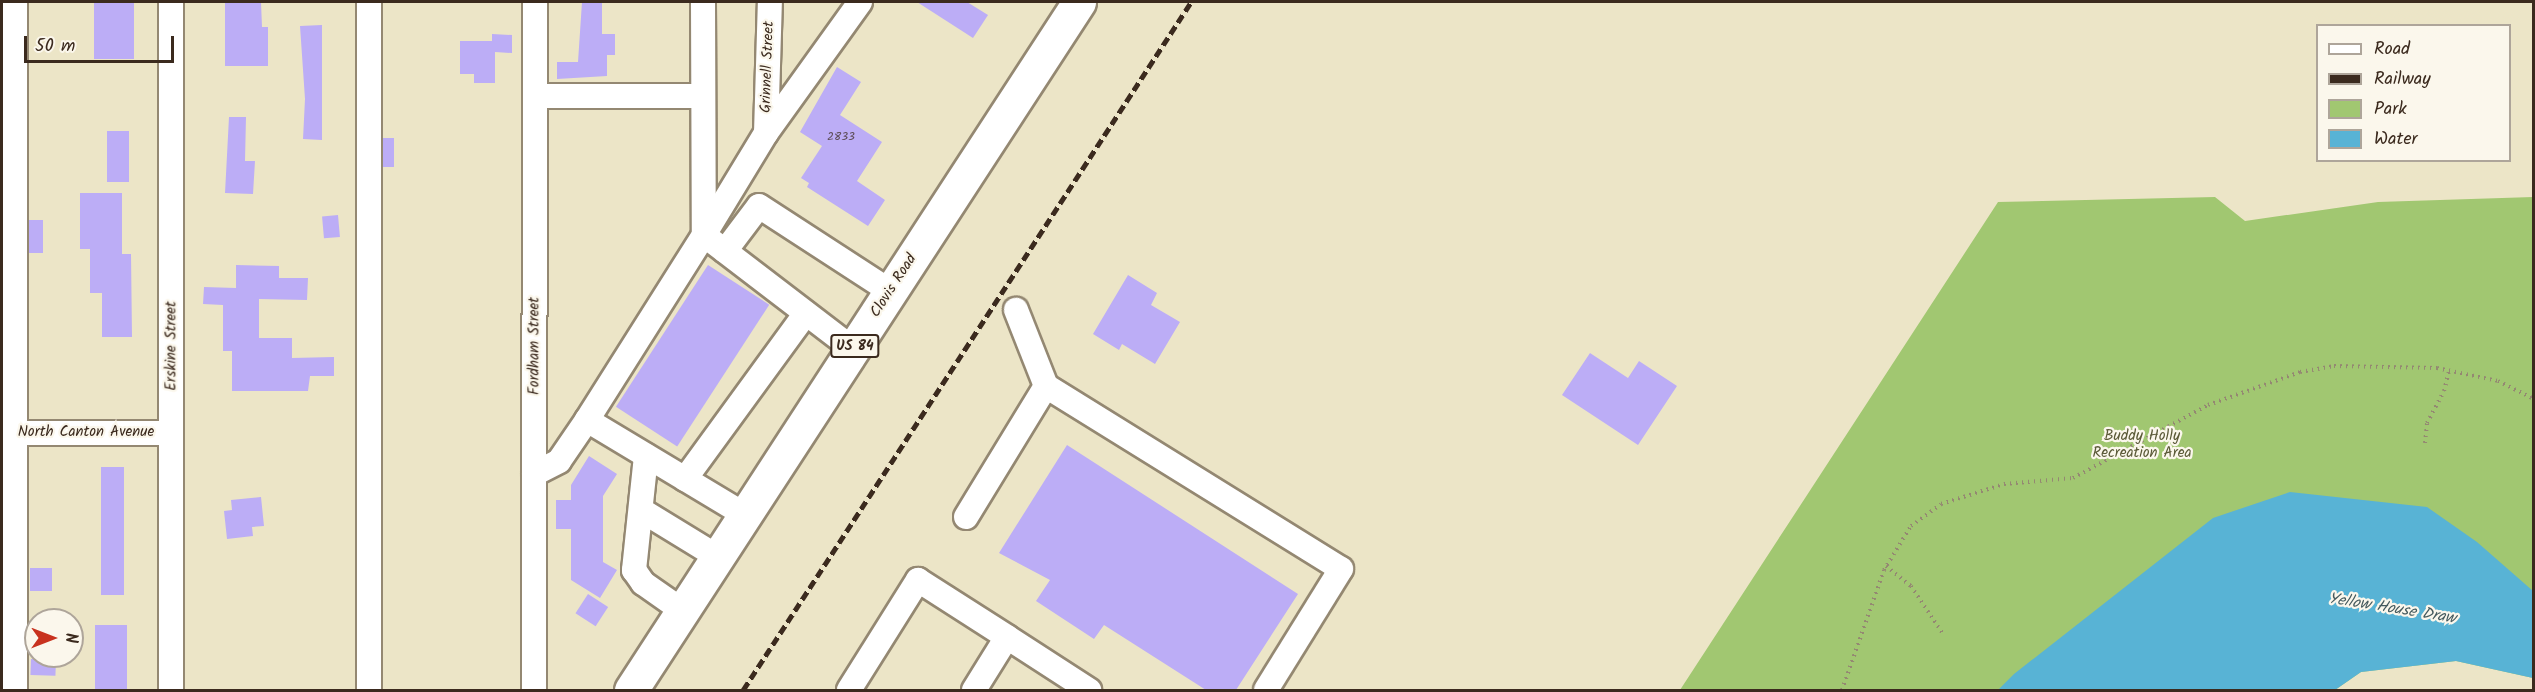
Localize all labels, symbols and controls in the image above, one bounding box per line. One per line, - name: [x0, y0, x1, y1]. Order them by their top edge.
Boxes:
- street label: Grinnell Street: [757, 21, 779, 113]
- scale bar: [27, 24, 177, 62]
- legend: [2316, 24, 2511, 162]
- text: 50 m: [35, 32, 75, 61]
- text: Road: [2374, 35, 2410, 64]
- text: Railway: [2374, 65, 2431, 94]
- text: Park: [2374, 95, 2407, 124]
- text: Water: [2374, 125, 2418, 154]
- house number: 2833: [827, 130, 855, 144]
- street label: Clovis Road: [867, 251, 921, 321]
- street label: Fordham Street: [526, 297, 544, 395]
- street label: Erskine Street: [163, 301, 181, 391]
- road number: US 84: [830, 335, 880, 357]
- street label: North Canton Avenue: [18, 424, 154, 442]
- park label: Buddy Holly Recreation Area: [2093, 427, 2191, 462]
- water label: Yellow House Draw: [2327, 589, 2457, 629]
- north arrow: [24, 608, 84, 668]
- text: N: [58, 633, 83, 643]

